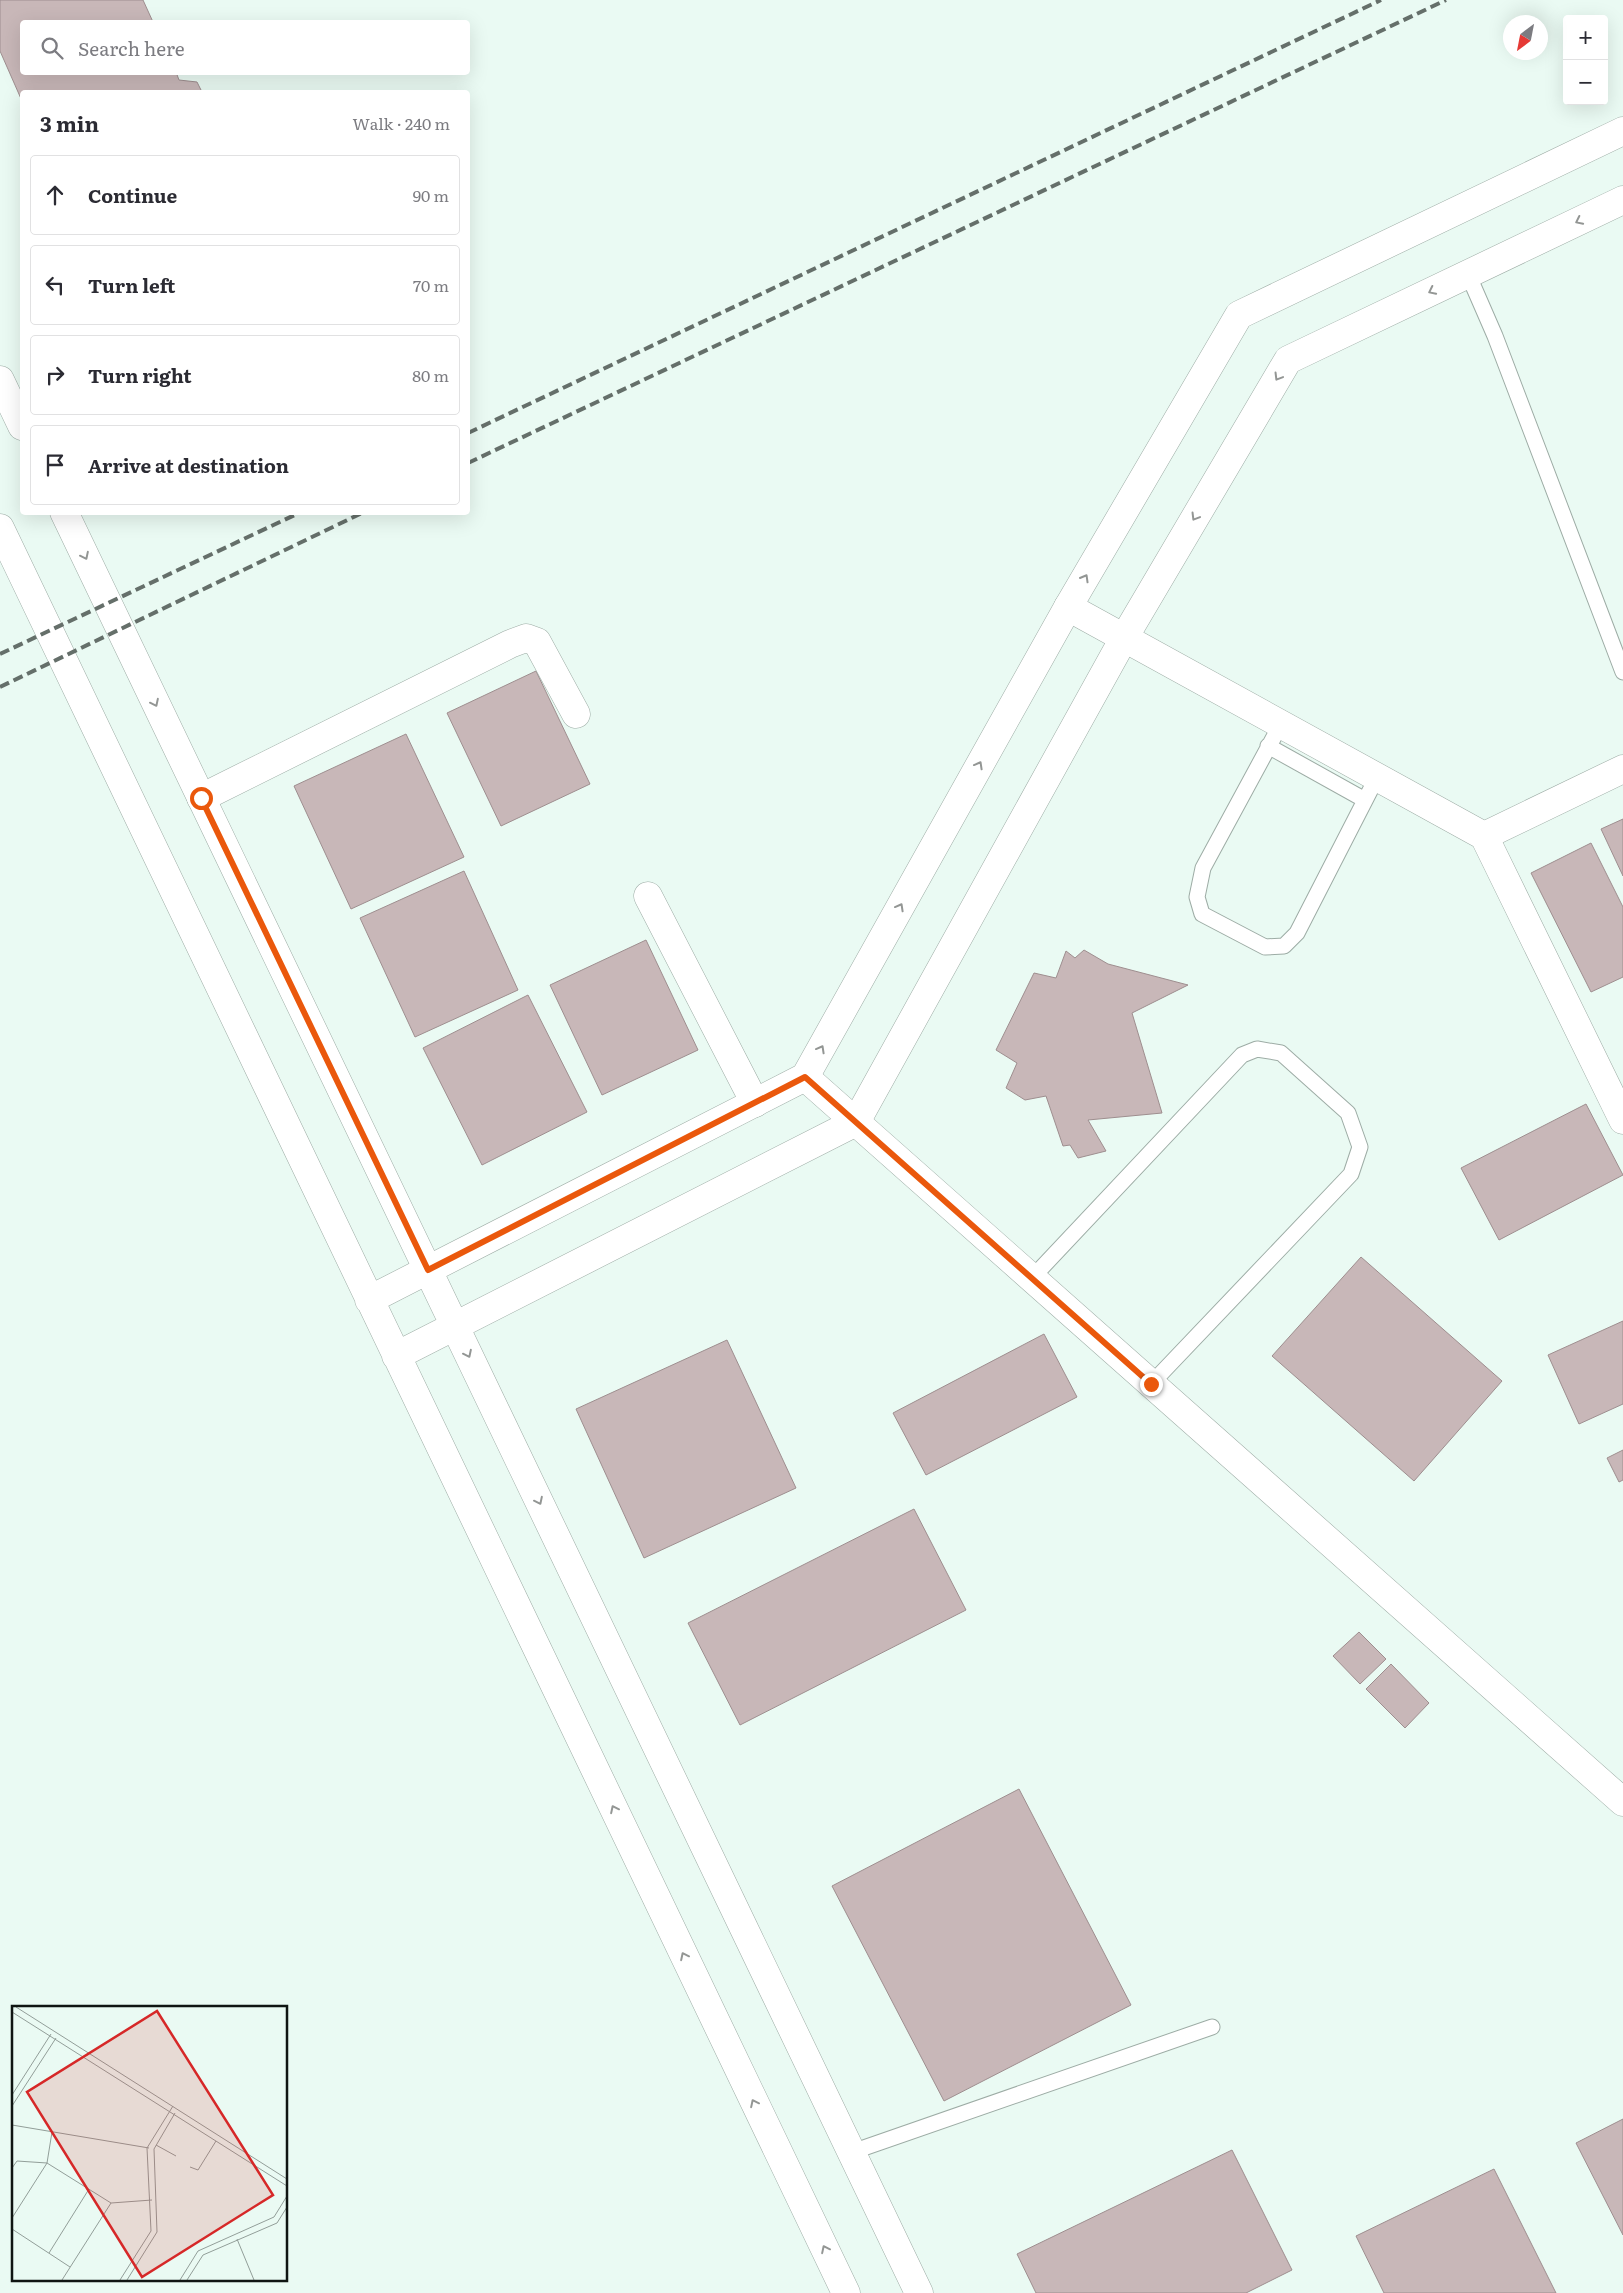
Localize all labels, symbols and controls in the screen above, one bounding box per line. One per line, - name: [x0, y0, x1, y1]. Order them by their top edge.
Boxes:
- north arrow: [1503, 15, 1548, 60]
- map controls: [1563, 15, 1608, 105]
- button: +: [1563, 15, 1608, 60]
- search box: [20, 20, 470, 75]
- icon: search: [38, 34, 66, 62]
- text: Search here: [78, 34, 185, 62]
- button: −: [1563, 60, 1608, 105]
- text: 3 min: [40, 107, 99, 138]
- text: Walk · 240 m: [352, 111, 450, 135]
- icon: ahead: [41, 181, 69, 209]
- text: Continue: [88, 181, 177, 209]
- text: 90 m: [413, 183, 449, 207]
- one-way arrow: [1575, 215, 1584, 225]
- icon: left: [41, 271, 69, 299]
- text: Turn left: [88, 271, 175, 299]
- text: 70 m: [413, 273, 449, 297]
- one-way arrow: [1429, 285, 1438, 295]
- icon: right: [41, 361, 69, 389]
- text: Turn right: [88, 361, 192, 389]
- text: 80 m: [412, 363, 449, 387]
- one-way arrow: [1274, 372, 1284, 381]
- icon: arrive: [41, 451, 69, 479]
- text: Arrive at destination: [88, 451, 289, 479]
- one-way arrow: [1192, 512, 1202, 521]
- one-way arrow: [79, 551, 89, 560]
- one-way arrow: [1078, 574, 1088, 583]
- one-way arrow: [149, 698, 160, 707]
- one-way arrow: [973, 762, 983, 771]
- route start: [190, 787, 213, 810]
- one-way arrow: [894, 903, 904, 912]
- one-way arrow: [814, 1045, 824, 1054]
- one-way arrow: [462, 1349, 472, 1358]
- route end: [1140, 1373, 1163, 1396]
- one-way arrow: [532, 1495, 542, 1504]
- one-way arrow: [610, 1806, 620, 1815]
- one-way arrow: [680, 1952, 690, 1961]
- inset map: [12, 2006, 288, 2280]
- one-way arrow: [751, 2099, 761, 2108]
- one-way arrow: [820, 2245, 831, 2254]

